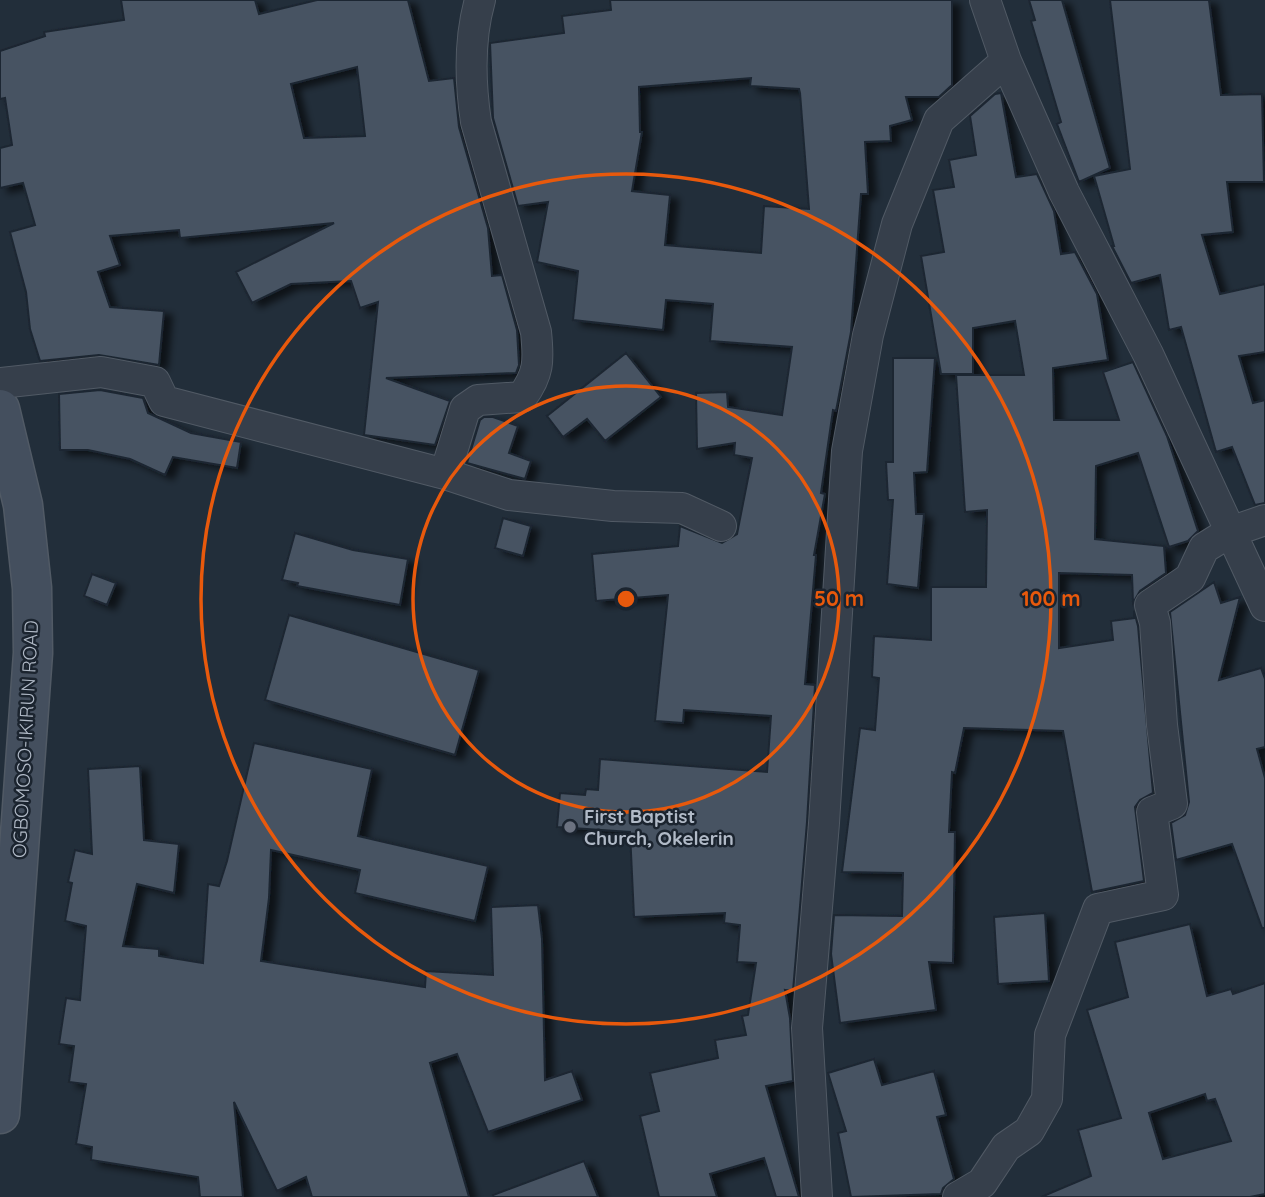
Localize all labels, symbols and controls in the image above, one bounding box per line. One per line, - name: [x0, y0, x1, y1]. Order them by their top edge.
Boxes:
- text: 50 m: [814, 585, 864, 611]
- text: 100 m: [1021, 585, 1081, 611]
- centre of rings: [614, 587, 638, 611]
- street label: OGBOMOSO-IKIRUN ROAD: [7, 619, 43, 859]
- place label: First Baptist Church, Okelerin: [584, 804, 734, 850]
- marker: First Baptist Church, Okelerin: [562, 819, 578, 835]

